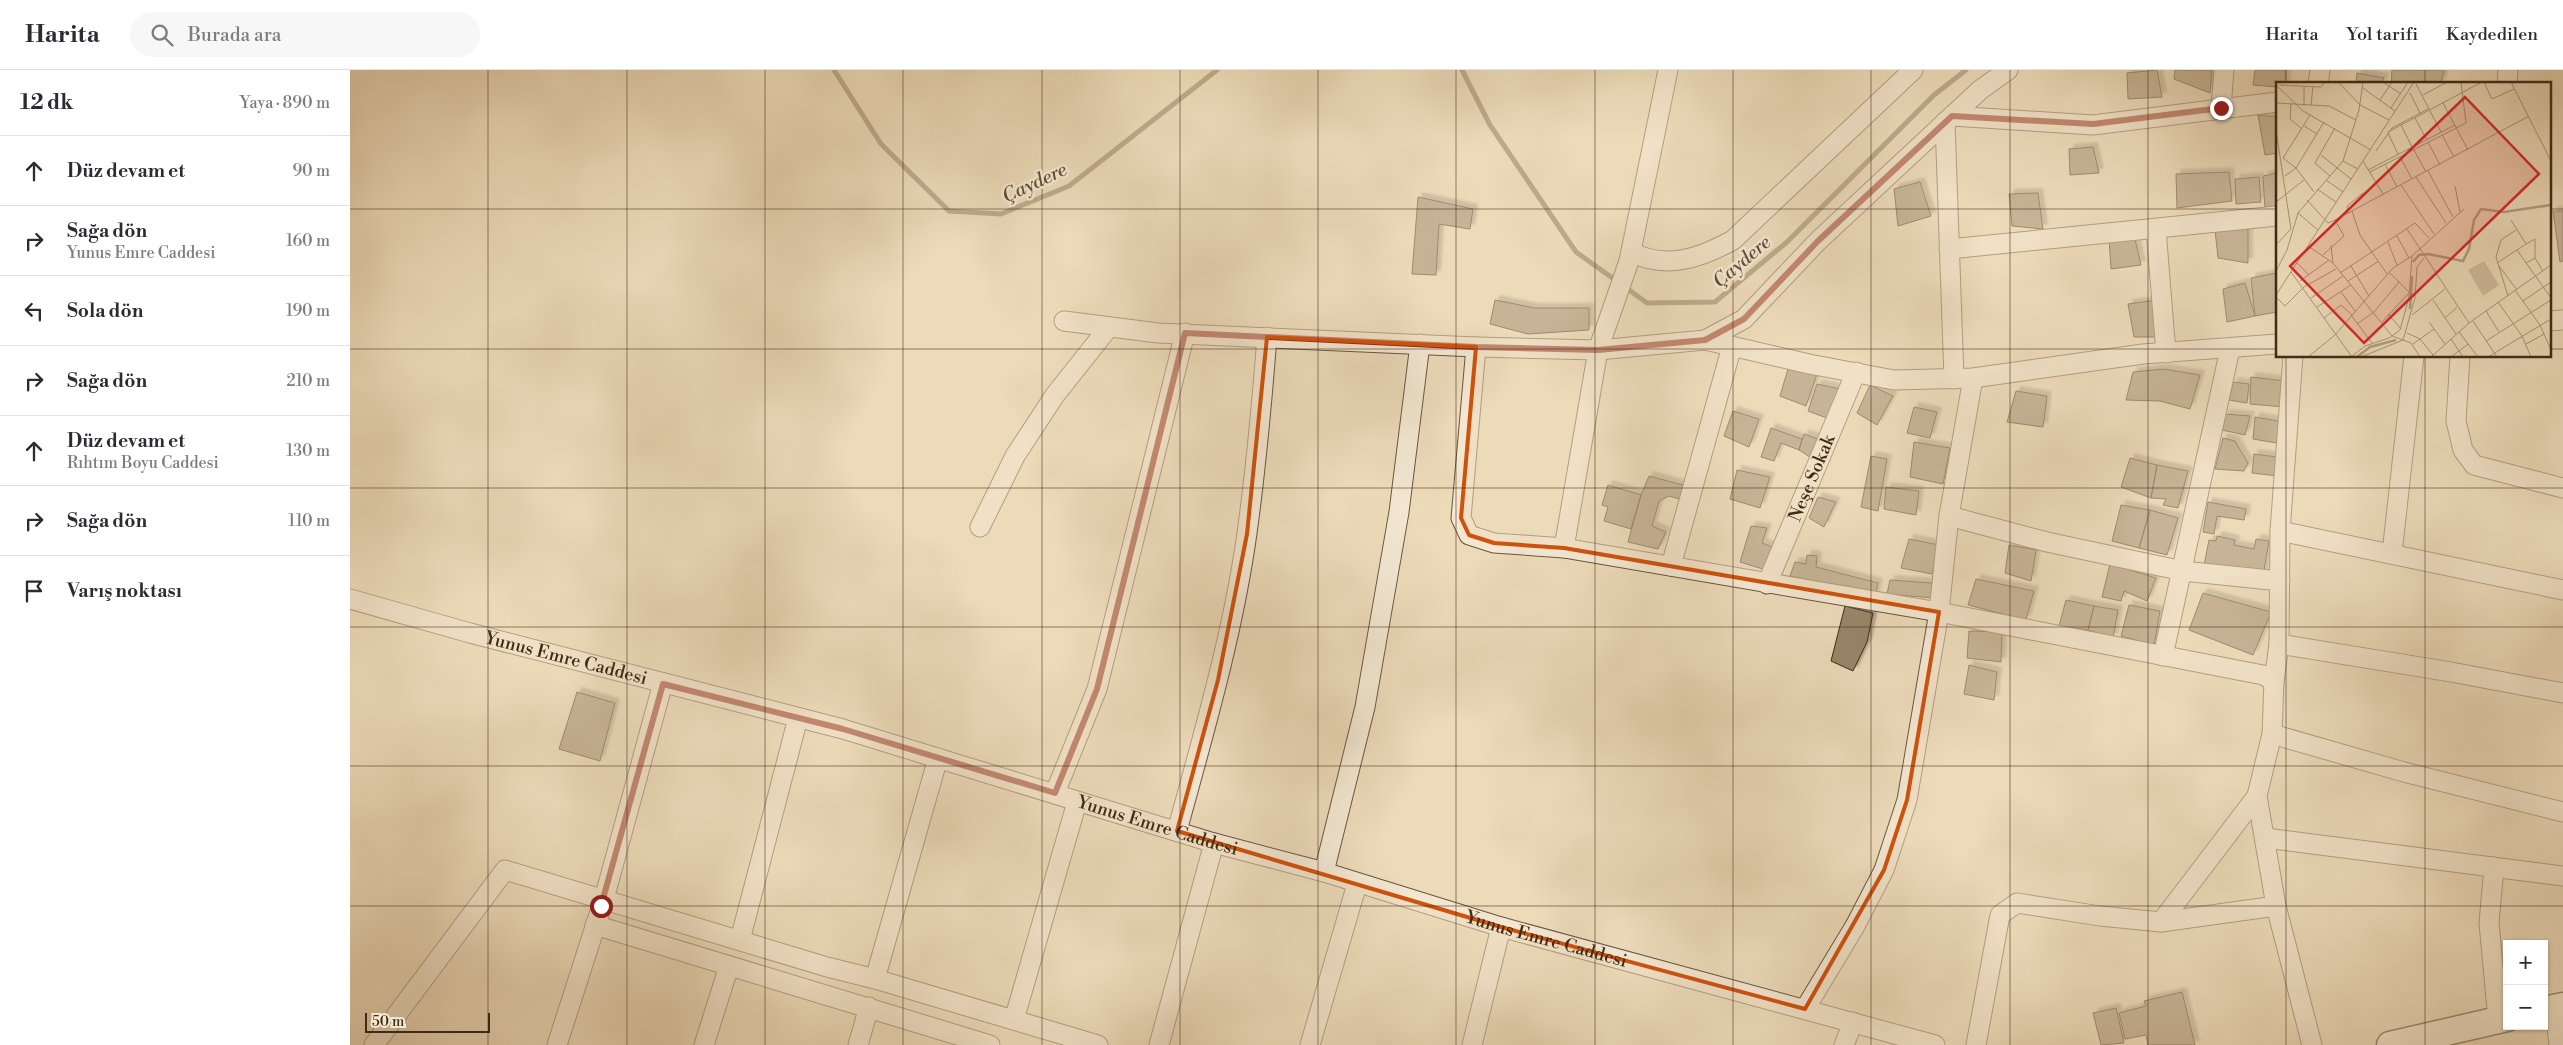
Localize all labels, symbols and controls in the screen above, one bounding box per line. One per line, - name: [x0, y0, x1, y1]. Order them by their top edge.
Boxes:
- search box: [130, 12, 480, 57]
- text: Harita: [25, 20, 100, 50]
- icon: search: [148, 21, 176, 49]
- text: Burada ara: [188, 23, 281, 47]
- text: Harita: [2266, 23, 2319, 46]
- text: Yol tarifi: [2347, 23, 2418, 46]
- text: Kaydedilen: [2446, 23, 2538, 46]
- inset map: [2276, 82, 2550, 358]
- text: 12 dk: [20, 90, 73, 116]
- text: Yaya · 890 m: [240, 93, 330, 113]
- route end: [2210, 97, 2233, 120]
- icon: ahead: [20, 157, 48, 185]
- water label: Çaydere: [998, 157, 1071, 208]
- text: Düz devam et: [67, 159, 185, 183]
- text: 90 m: [292, 161, 330, 181]
- text: Sağa dön: [67, 219, 147, 243]
- icon: right: [20, 227, 48, 255]
- water label: Çaydere: [1708, 230, 1776, 293]
- text: 160 m: [286, 231, 330, 251]
- text: Yunus Emre Caddesi: [67, 243, 215, 263]
- icon: left: [20, 297, 48, 325]
- text: Sola dön: [67, 299, 143, 323]
- text: 190 m: [286, 301, 330, 321]
- icon: right: [20, 367, 48, 395]
- text: Sağa dön: [67, 369, 147, 393]
- text: 210 m: [286, 371, 330, 391]
- text: Düz devam et: [67, 429, 185, 453]
- street label: Neşe Sokak: [1784, 430, 1841, 525]
- icon: ahead: [20, 437, 48, 465]
- text: 130 m: [286, 441, 330, 461]
- text: Rıhtım Boyu Caddesi: [67, 453, 219, 473]
- icon: right: [20, 507, 48, 535]
- text: Sağa dön: [67, 509, 147, 533]
- text: 110 m: [288, 511, 330, 531]
- icon: arrive: [20, 577, 48, 605]
- text: Varış noktası: [67, 579, 182, 603]
- street label: Yunus Emre Caddesi: [481, 626, 650, 690]
- street label: Yunus Emre Caddesi: [1073, 790, 1241, 861]
- route start: [590, 895, 613, 918]
- street label: Yunus Emre Caddesi: [1461, 905, 1630, 973]
- map controls: [2503, 940, 2548, 1030]
- button: +: [2503, 940, 2548, 985]
- button: −: [2503, 985, 2548, 1030]
- scale bar: [365, 1010, 490, 1033]
- text: 50 m: [372, 1013, 404, 1031]

